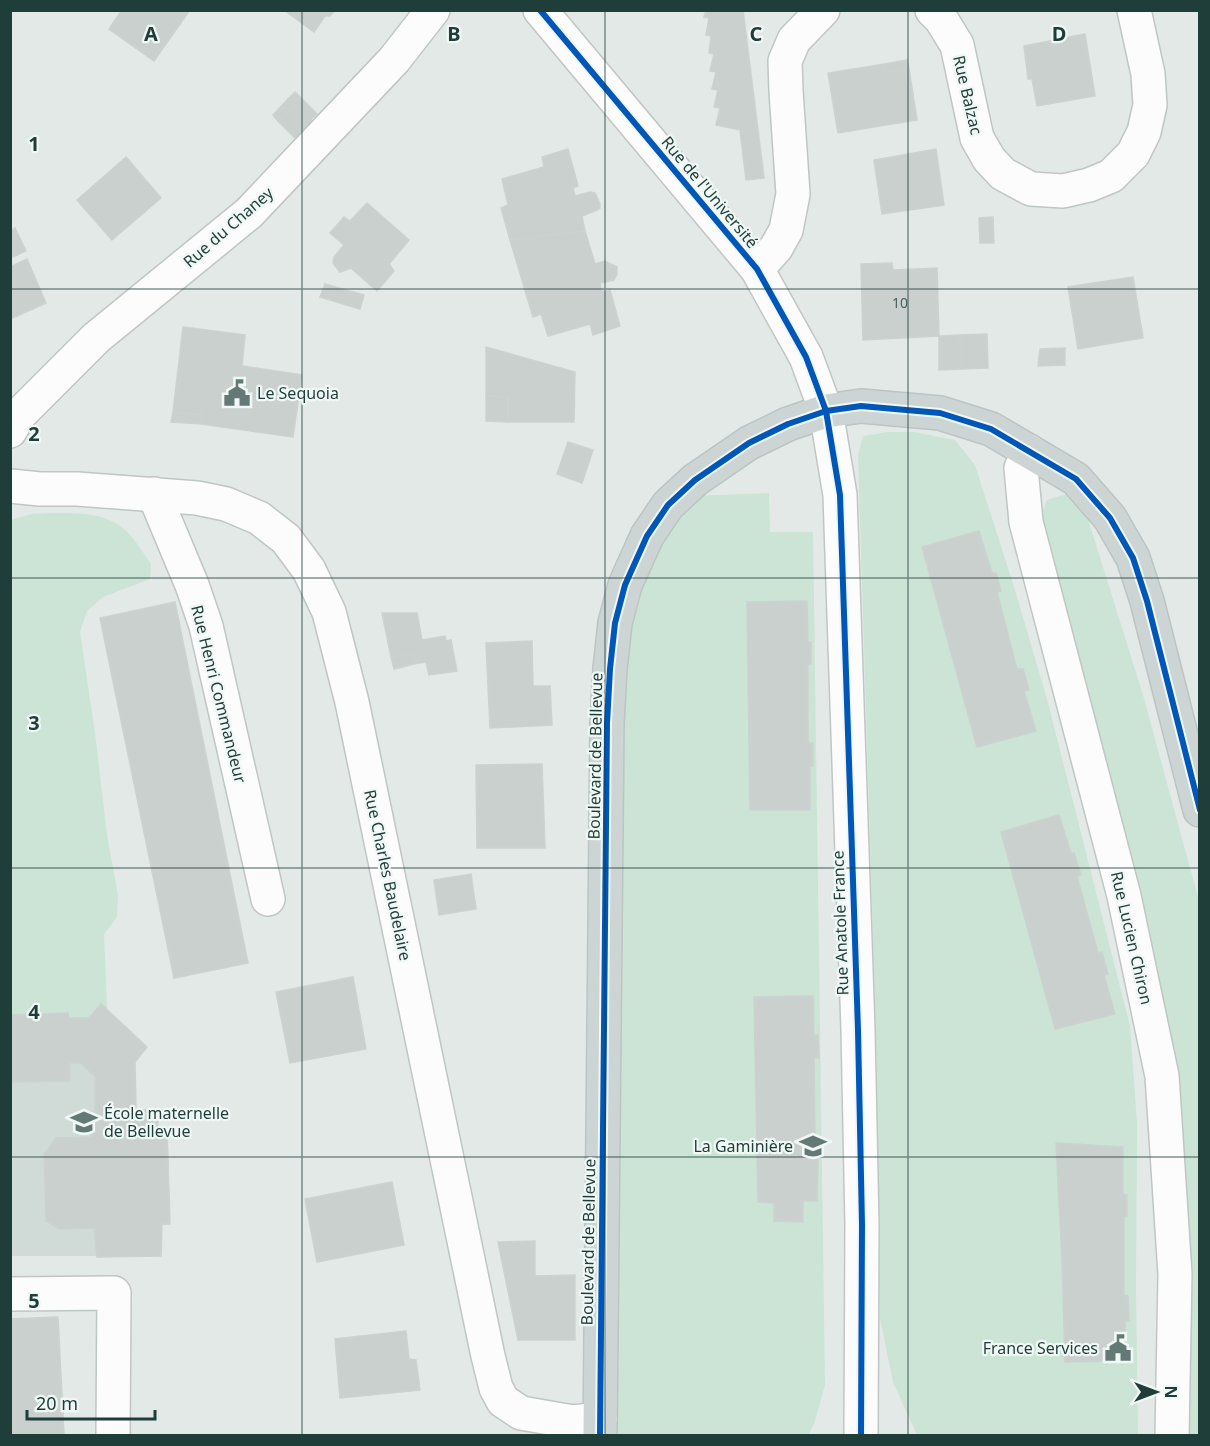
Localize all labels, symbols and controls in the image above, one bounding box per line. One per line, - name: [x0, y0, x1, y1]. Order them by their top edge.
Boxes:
- text: A: [144, 20, 158, 47]
- text: B: [447, 20, 461, 47]
- text: C: [750, 20, 763, 47]
- text: D: [1052, 20, 1066, 47]
- street label: Rue Balzac: [948, 53, 988, 137]
- text: 1: [28, 130, 40, 157]
- street label: Rue de l'Université: [657, 131, 763, 253]
- street label: Rue du Chaney: [178, 181, 278, 272]
- house number: 10: [892, 293, 908, 312]
- public building icon: Le Sequoia: [222, 378, 252, 408]
- place label: Le Sequoia: [257, 382, 339, 404]
- text: 2: [28, 420, 40, 447]
- street label: Rue Henri Commandeur: [186, 603, 252, 786]
- street label: Boulevard de Bellevue: [583, 673, 607, 839]
- text: 3: [28, 709, 40, 736]
- street label: Rue Charles Baudelaire: [359, 787, 417, 963]
- street label: Rue Anatole France: [826, 850, 854, 996]
- street label: Rue Lucien Chiron: [1106, 869, 1158, 1007]
- text: 4: [28, 998, 40, 1025]
- place label: École maternelle de Bellevue: [104, 1102, 229, 1142]
- school or university icon: École maternelle de Bellevue: [69, 1107, 99, 1137]
- school or university icon: La Gaminière: [798, 1131, 828, 1161]
- place label: La Gaminière: [693, 1135, 793, 1157]
- street label: Boulevard de Bellevue: [576, 1159, 600, 1325]
- text: 5: [28, 1287, 40, 1314]
- public building icon: France Services: [1103, 1333, 1133, 1363]
- place label: France Services: [983, 1337, 1098, 1359]
- north arrow: [1126, 1362, 1186, 1422]
- scale bar: [27, 1383, 154, 1421]
- text: N: [1160, 1385, 1182, 1399]
- text: 20 m: [36, 1391, 78, 1415]

